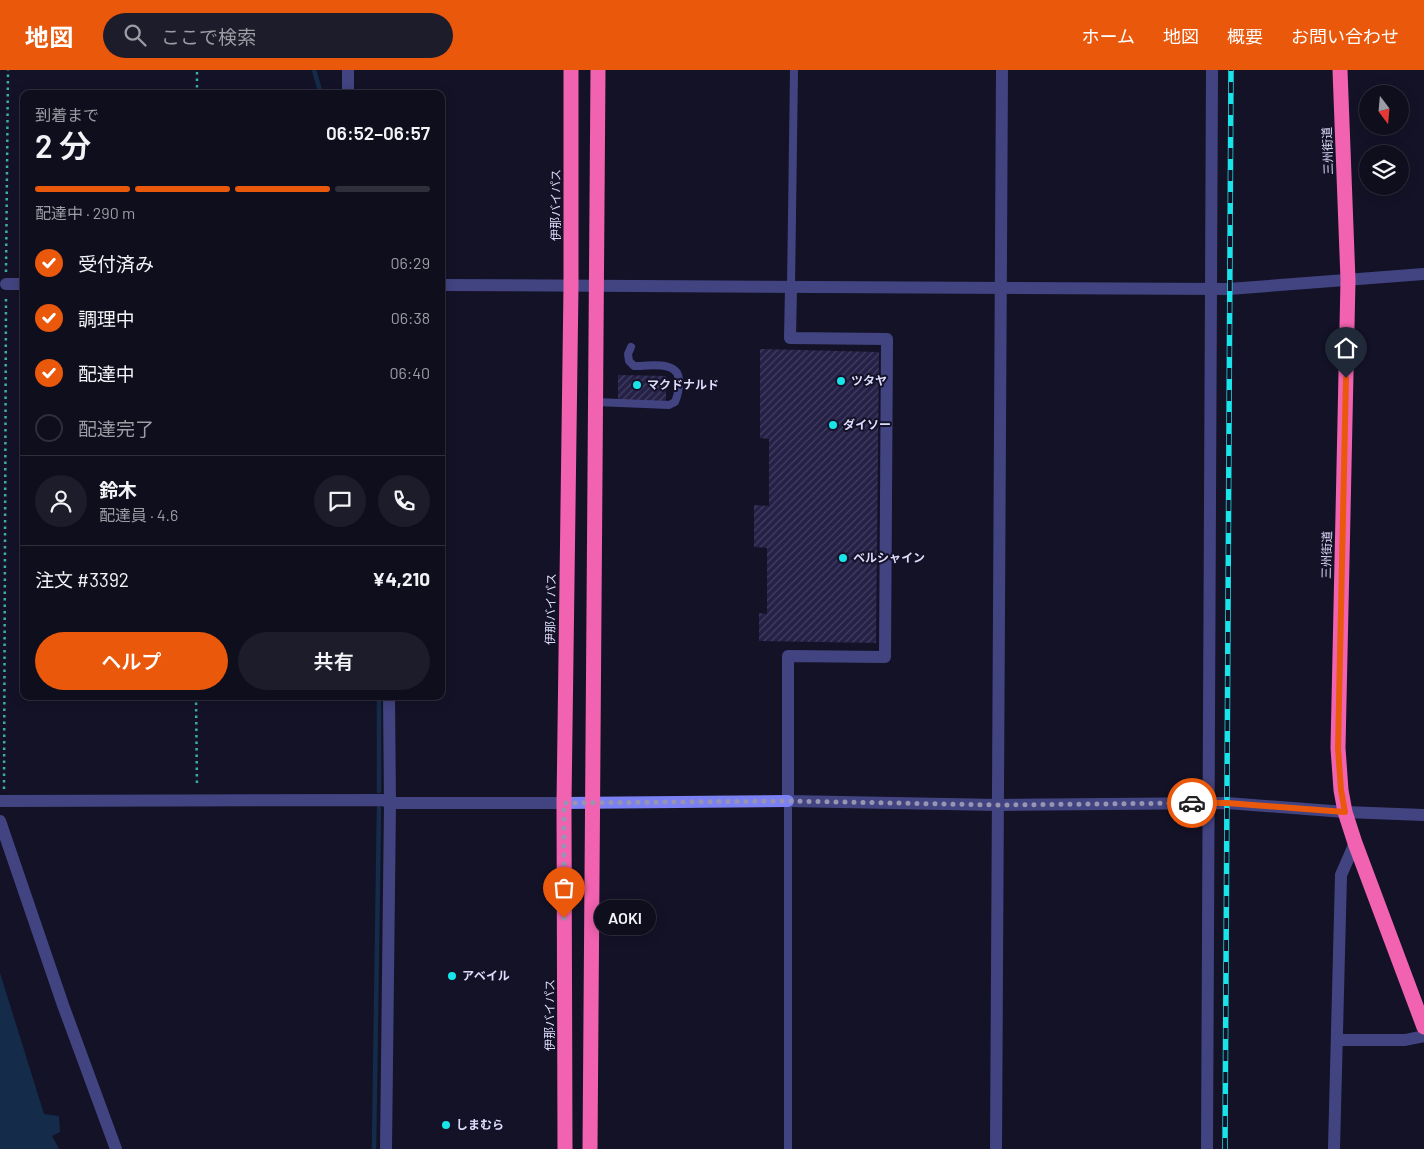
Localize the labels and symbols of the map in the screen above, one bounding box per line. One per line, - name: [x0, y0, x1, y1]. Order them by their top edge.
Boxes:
- north arrow: [1359, 85, 1409, 135]
- street label: 三州街道: [1319, 127, 1335, 175]
- street label: 伊那バイパス: [548, 169, 562, 241]
- pin: [1325, 327, 1367, 378]
- place label: ツタヤ: [851, 373, 887, 387]
- marker: ツタヤ: [835, 375, 847, 387]
- place label: マクドナルド: [647, 377, 719, 391]
- marker: マクドナルド: [631, 379, 643, 391]
- place label: ダイソー: [843, 417, 891, 431]
- marker: ダイソー: [827, 419, 839, 431]
- street label: 三州街道: [1319, 531, 1333, 579]
- place label: ベルシャイン: [853, 550, 925, 564]
- marker: ベルシャイン: [837, 552, 849, 564]
- street label: 伊那バイパス: [542, 573, 558, 645]
- courier: [1167, 778, 1217, 828]
- pin: [543, 867, 585, 918]
- callout: AOKI: [594, 900, 656, 936]
- place label: アベイル: [462, 968, 510, 982]
- marker: アベイル: [446, 970, 458, 982]
- street label: 伊那バイパス: [542, 979, 556, 1051]
- place label: しまむら: [456, 1117, 504, 1131]
- marker: しまむら: [440, 1119, 452, 1131]

